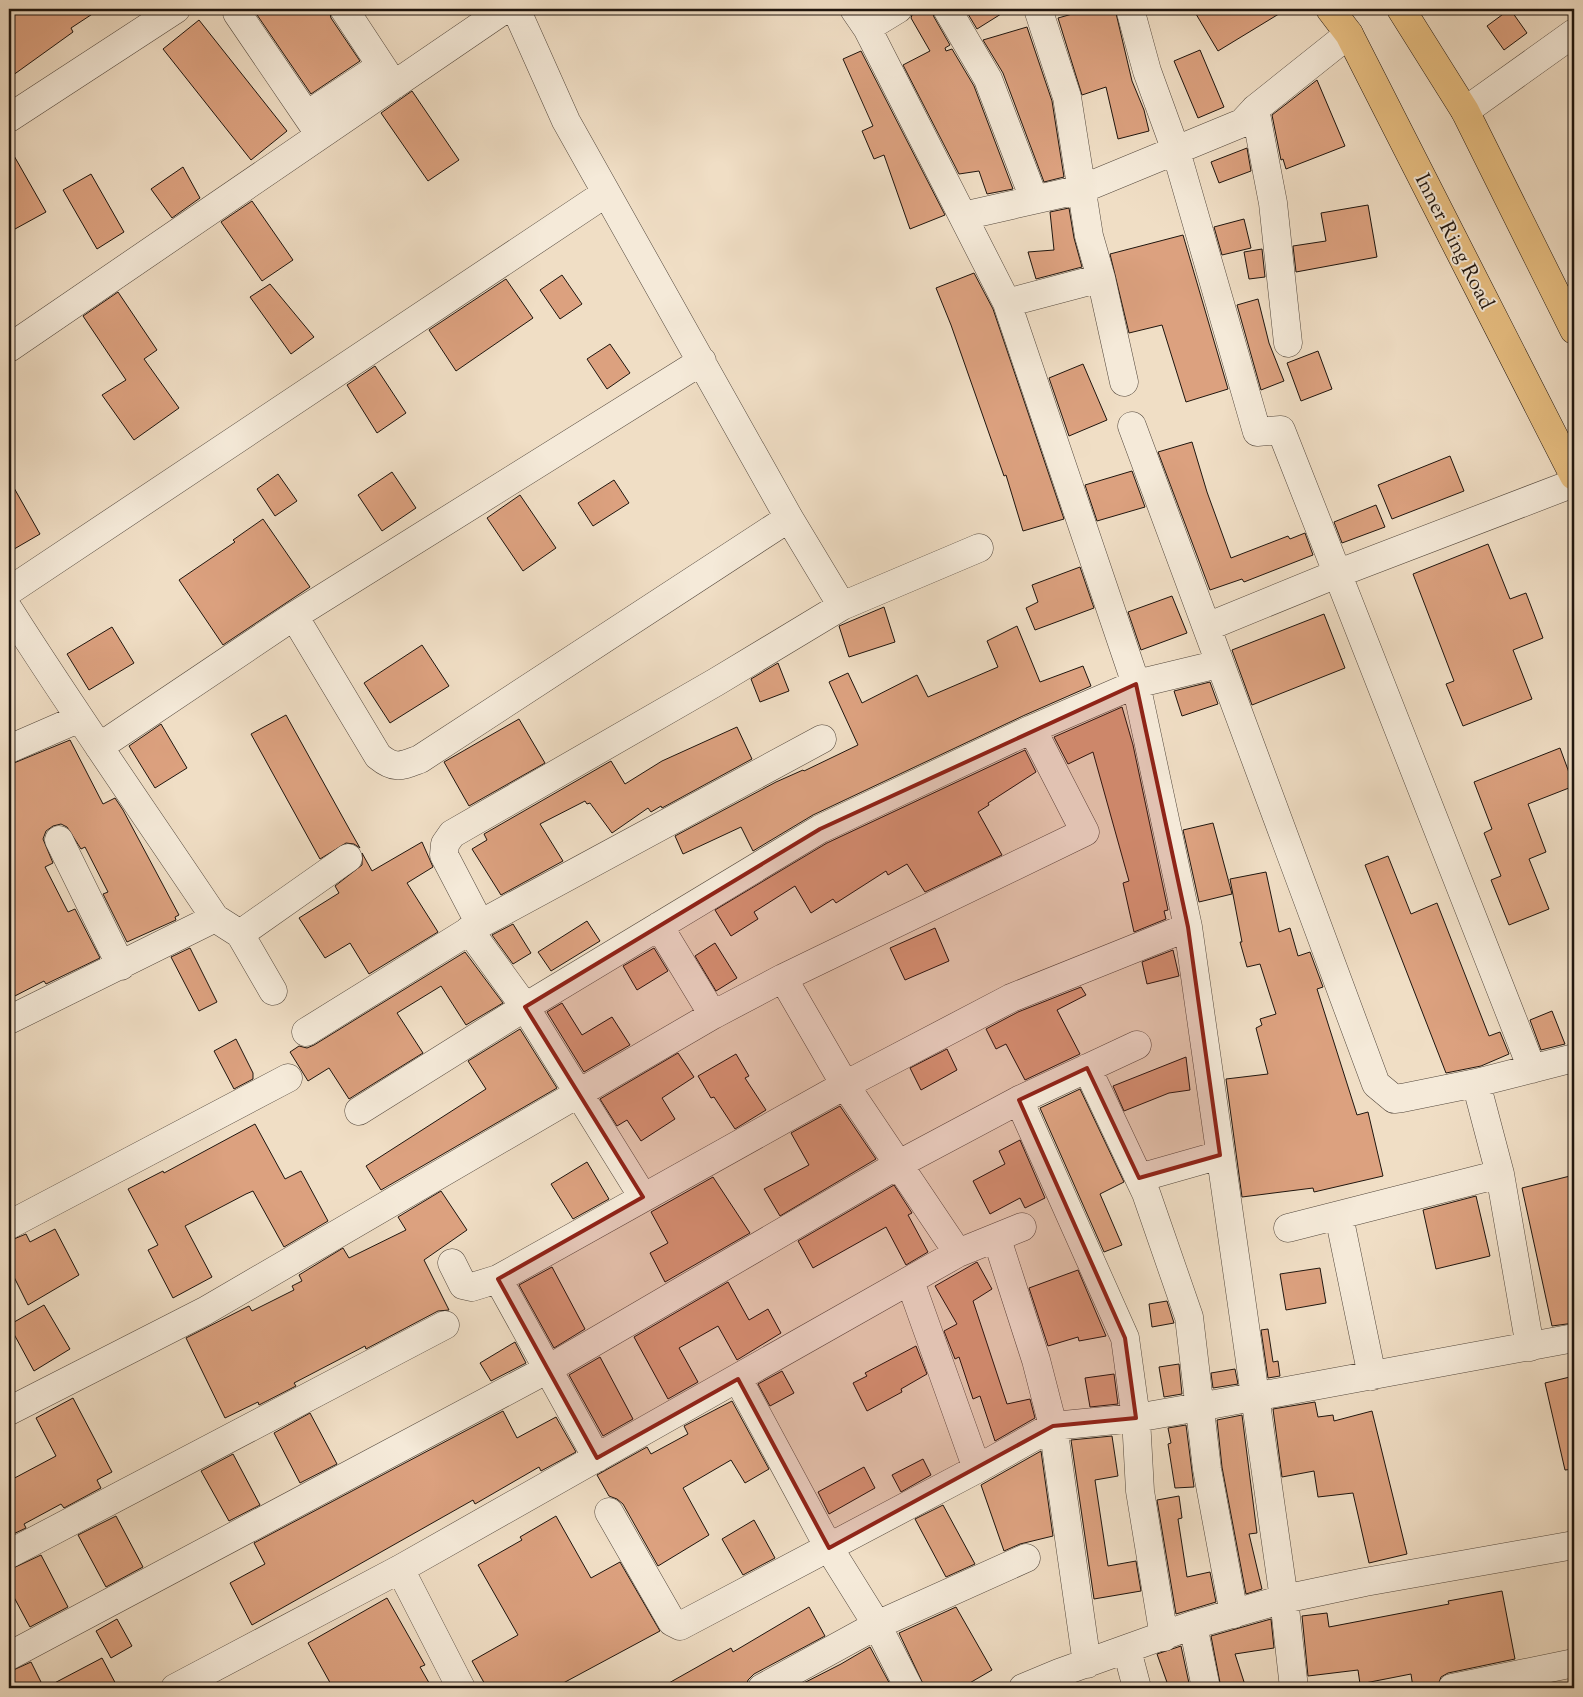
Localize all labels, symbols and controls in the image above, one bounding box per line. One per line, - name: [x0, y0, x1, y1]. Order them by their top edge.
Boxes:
- street label: Inner Ring Road: [1406, 169, 1500, 315]

